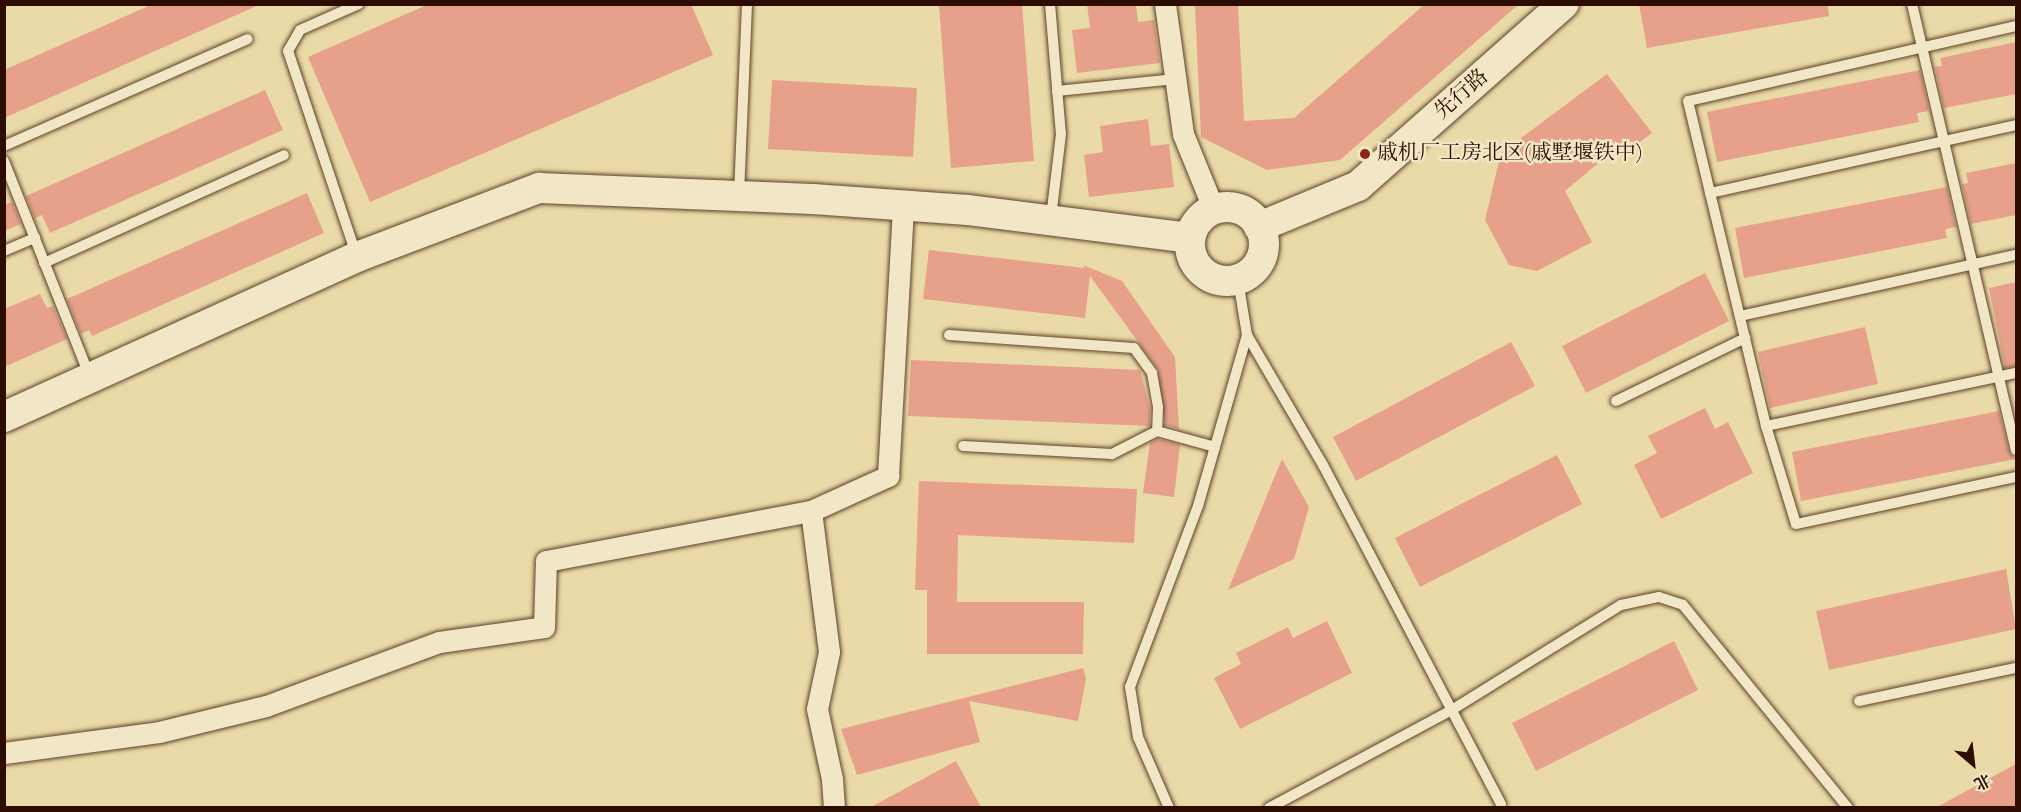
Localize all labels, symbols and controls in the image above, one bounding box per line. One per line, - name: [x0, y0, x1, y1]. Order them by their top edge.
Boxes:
- street label: 先行路: [1430, 65, 1494, 125]
- place label: 戚机厂工房北区(戚墅堰铁中): [1377, 141, 1643, 167]
- marker: 戚机厂工房北区(戚墅堰铁中): [1358, 147, 1372, 161]
- north arrow: [1943, 734, 2003, 794]
- text: 北: [1969, 766, 1994, 794]

